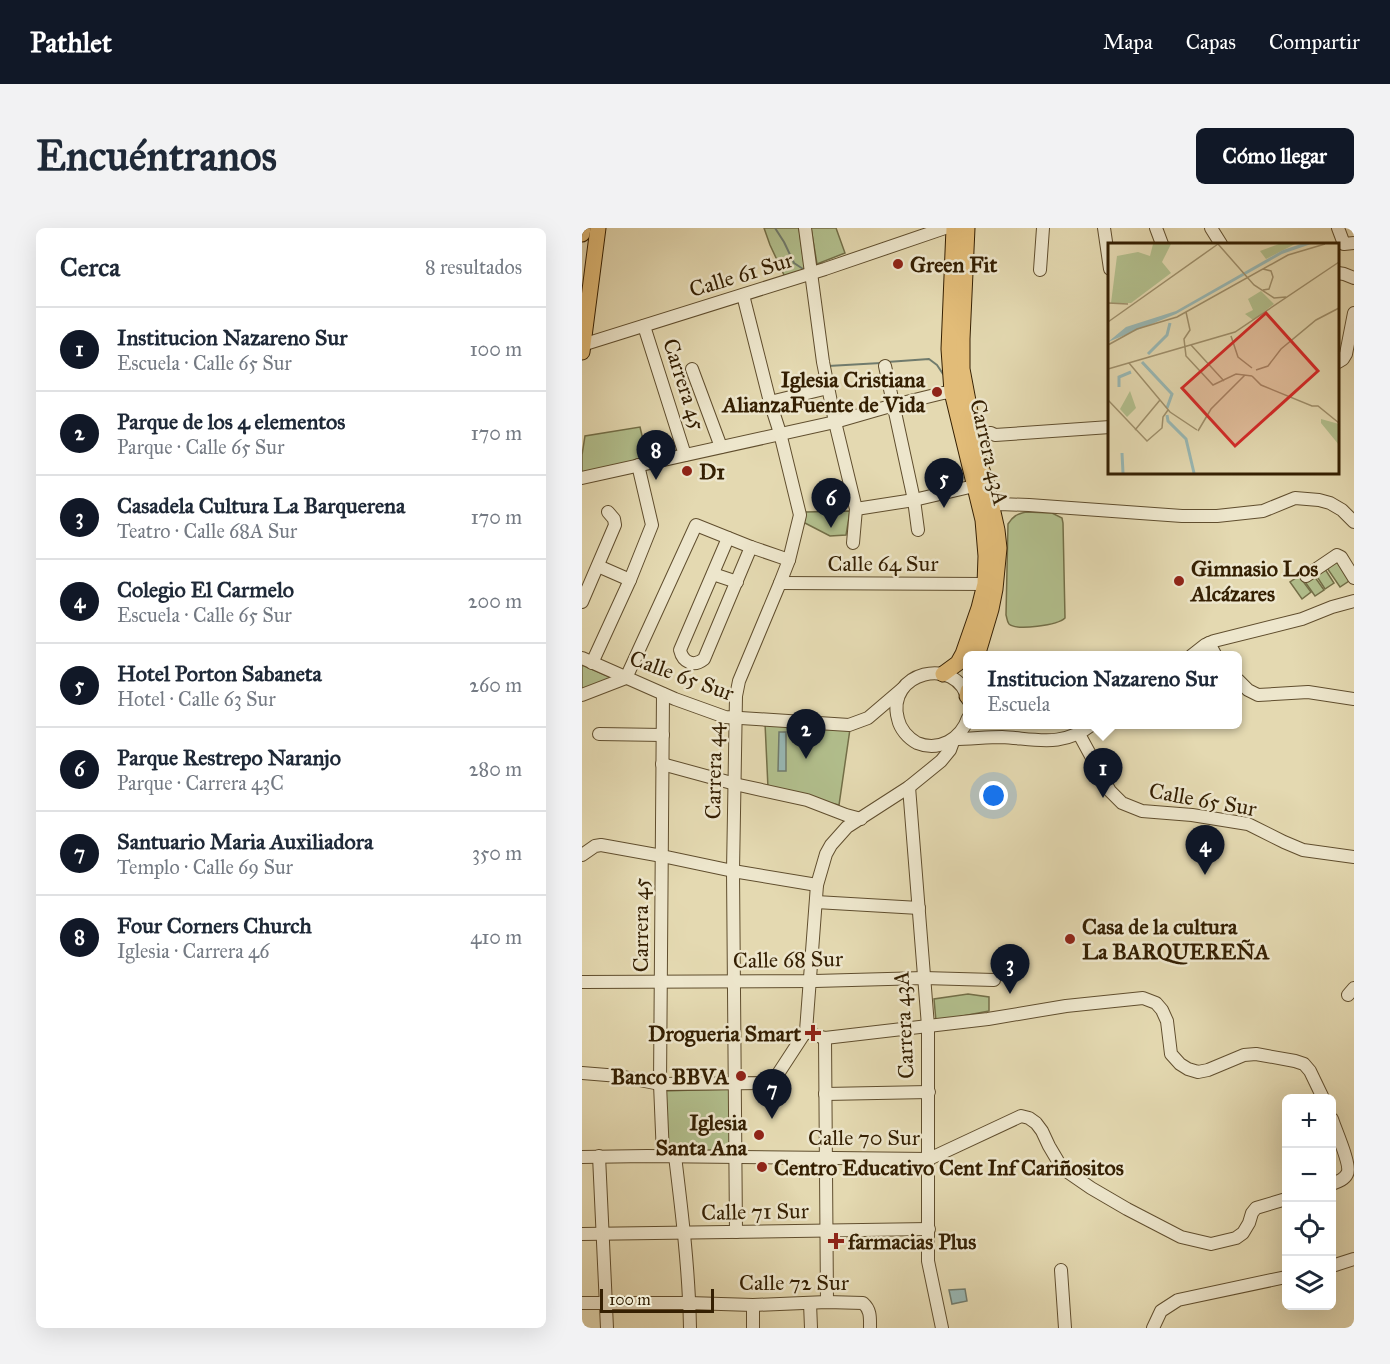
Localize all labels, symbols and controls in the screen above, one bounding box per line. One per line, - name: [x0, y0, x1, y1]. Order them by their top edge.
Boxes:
- text: Pathlet: [30, 25, 112, 60]
- text: Mapa: [1103, 29, 1153, 55]
- text: Capas: [1186, 29, 1236, 55]
- text: Compartir: [1269, 29, 1360, 55]
- button: Cómo llegar: [1196, 128, 1354, 184]
- text: Encuéntranos: [36, 130, 277, 182]
- inset map: [1108, 243, 1339, 474]
- street label: Calle 61 Sur: [686, 246, 797, 303]
- text: Cerca: [60, 251, 120, 283]
- place label: Green Fit: [910, 251, 997, 278]
- text: 8 resultados: [425, 255, 522, 279]
- marker: Green Fit: [891, 257, 905, 271]
- text: Institucion Nazareno Sur: [117, 324, 347, 351]
- street label: Carrera 45: [657, 335, 712, 433]
- text: 1: [76, 337, 83, 361]
- text: 100 m: [470, 337, 522, 361]
- text: Escuela · Calle 65 Sur: [117, 351, 292, 375]
- place label: Iglesia Cristiana AlianzaFuente de Vida: [720, 366, 926, 418]
- marker: Iglesia Cristiana AlianzaFuente de Vida: [930, 385, 944, 399]
- street label: Carrera 43A: [964, 396, 1015, 508]
- text: Parque de los 4 elementos: [117, 408, 345, 435]
- text: 2: [75, 421, 84, 445]
- text: 170 m: [471, 421, 522, 445]
- pin: 8: [636, 430, 676, 480]
- text: Parque · Calle 65 Sur: [117, 435, 284, 459]
- place label: D1: [699, 458, 725, 485]
- pin: 5: [924, 458, 964, 508]
- marker: D1: [680, 464, 694, 478]
- pin: 6: [812, 478, 850, 528]
- text: Casadela Cultura La Barquerena: [117, 492, 405, 519]
- text: 3: [76, 505, 84, 529]
- text: 170 m: [471, 505, 522, 529]
- text: Teatro · Calle 68A Sur: [117, 519, 297, 543]
- street label: Calle 64 Sur: [828, 550, 939, 577]
- place label: Gimnasio Los Alcázares: [1189, 555, 1318, 607]
- marker: Gimnasio Los Alcázares: [1172, 574, 1186, 588]
- text: Colegio El Carmelo: [117, 576, 294, 603]
- text: 4: [74, 589, 85, 613]
- text: 200 m: [468, 589, 522, 613]
- text: Escuela · Calle 65 Sur: [117, 603, 292, 627]
- street label: Calle 65 Sur: [626, 644, 738, 707]
- popup: [963, 651, 1242, 729]
- text: Hotel Porton Sabaneta: [117, 660, 322, 687]
- text: Institucion Nazareno Sur: [987, 665, 1218, 692]
- text: 5: [75, 673, 84, 697]
- text: 260 m: [469, 673, 522, 697]
- text: Hotel · Calle 63 Sur: [117, 687, 276, 711]
- text: Escuela: [987, 692, 1050, 716]
- pin: 2: [786, 710, 826, 759]
- street label: Carrera 44: [699, 722, 728, 820]
- text: Parque Restrepo Naranjo: [117, 744, 341, 771]
- pin: 1: [1084, 748, 1122, 798]
- text: 6: [74, 757, 85, 781]
- text: 280 m: [469, 757, 522, 781]
- text: Parque · Carrera 43C: [117, 771, 284, 795]
- street label: Calle 65 Sur: [1147, 777, 1260, 822]
- your location: [979, 781, 1008, 810]
- pin: 4: [1186, 826, 1224, 875]
- text: Santuario Maria Auxiliadora: [117, 828, 373, 855]
- text: 7: [74, 841, 85, 865]
- text: 350 m: [472, 841, 522, 865]
- text: Templo · Calle 69 Sur: [117, 855, 293, 879]
- street label: Carrera 45: [627, 878, 654, 972]
- text: Four Corners Church: [117, 912, 312, 939]
- place label: Casa de la cultura La BARQUEREÑA: [1082, 913, 1270, 965]
- text: 8: [74, 925, 85, 949]
- text: 410 m: [470, 925, 522, 949]
- marker: Casa de la cultura La BARQUEREÑA: [1063, 932, 1077, 946]
- text: Iglesia · Carrera 46: [117, 939, 270, 963]
- pin: 3: [990, 944, 1030, 994]
- street label: Calle 68 Sur: [733, 945, 844, 974]
- street label: Carrera 43A: [887, 970, 920, 1080]
- place label: Drogueria Smart: [648, 1020, 801, 1047]
- marker: Drogueria Smart: [806, 1026, 820, 1040]
- place label: Banco BBVA: [611, 1063, 729, 1090]
- marker: Banco BBVA: [734, 1069, 748, 1083]
- pin: 7: [752, 1070, 792, 1119]
- map controls: [1282, 1094, 1336, 1310]
- button: +: [1282, 1094, 1336, 1148]
- place label: Iglesia Santa Ana: [655, 1109, 748, 1161]
- street label: Calle 70 Sur: [808, 1124, 921, 1151]
- marker: Iglesia Santa Ana: [752, 1128, 766, 1142]
- button: −: [1282, 1148, 1336, 1202]
- place label: Centro Educativo Cent Inf Cariñositos: [774, 1154, 1124, 1181]
- marker: Centro Educativo Cent Inf Cariñositos: [755, 1160, 769, 1174]
- street label: Calle 71 Sur: [701, 1197, 810, 1226]
- button: locate: [1282, 1202, 1336, 1256]
- place label: farmacias Plus: [847, 1228, 976, 1255]
- marker: farmacias Plus: [829, 1234, 843, 1248]
- button: layers: [1282, 1256, 1336, 1310]
- street label: Calle 72 Sur: [739, 1269, 850, 1296]
- scale bar: [600, 1286, 714, 1314]
- text: 100 m: [609, 1290, 651, 1309]

